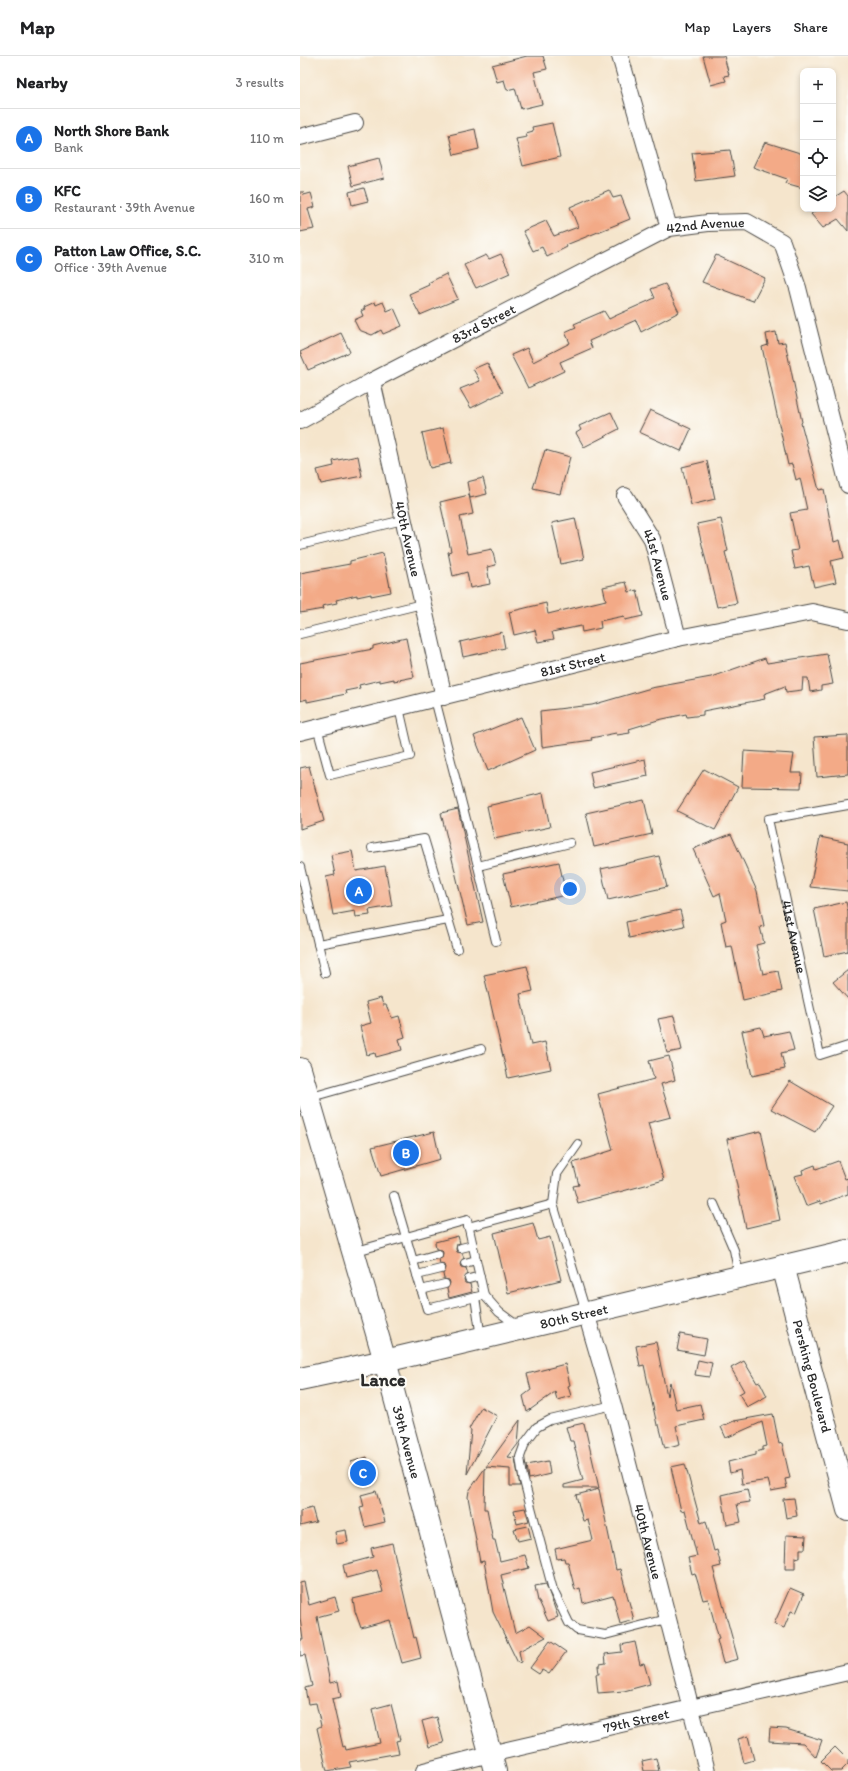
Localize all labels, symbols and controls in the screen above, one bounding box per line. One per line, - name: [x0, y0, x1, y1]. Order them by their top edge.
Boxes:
- text: Map: [20, 16, 55, 39]
- text: Map: [685, 19, 710, 36]
- text: Layers: [732, 19, 771, 36]
- text: Share: [793, 19, 828, 36]
- map controls: [800, 68, 836, 212]
- button: +: [800, 68, 836, 104]
- text: Nearby: [16, 72, 68, 92]
- text: 3 results: [235, 75, 284, 90]
- button: −: [800, 104, 836, 140]
- text: North Shore Bank: [54, 122, 169, 140]
- text: A: [25, 131, 33, 146]
- text: 110 m: [250, 131, 284, 146]
- text: Bank: [54, 140, 83, 155]
- button: locate: [800, 140, 836, 176]
- button: layers: [800, 176, 836, 212]
- text: KFC: [54, 182, 81, 200]
- text: B: [25, 191, 33, 206]
- text: 160 m: [249, 191, 284, 206]
- text: Restaurant · 39th Avenue: [54, 200, 195, 215]
- street label: 42nd Avenue: [665, 214, 745, 237]
- text: Patton Law Office, S.C.: [54, 242, 201, 260]
- text: C: [25, 251, 33, 266]
- text: 310 m: [249, 251, 284, 266]
- text: Office · 39th Avenue: [54, 260, 167, 275]
- street label: 83rd Street: [449, 300, 518, 347]
- street label: 40th Avenue: [391, 499, 425, 579]
- street label: 41st Avenue: [639, 525, 676, 603]
- street label: 81st Street: [539, 648, 607, 680]
- pin: A: [346, 876, 372, 906]
- your location: [560, 879, 580, 899]
- street label: 41st Avenue: [778, 899, 810, 975]
- pin: B: [393, 1138, 419, 1168]
- street label: 80th Street: [538, 1300, 609, 1332]
- street label: Pershing Boulevard: [789, 1318, 836, 1435]
- district label: Lance: [360, 1369, 406, 1391]
- street label: 39th Avenue: [389, 1404, 425, 1481]
- pin: C: [350, 1458, 376, 1488]
- street label: 40th Avenue: [630, 1502, 666, 1581]
- street label: 79th Street: [601, 1705, 671, 1736]

